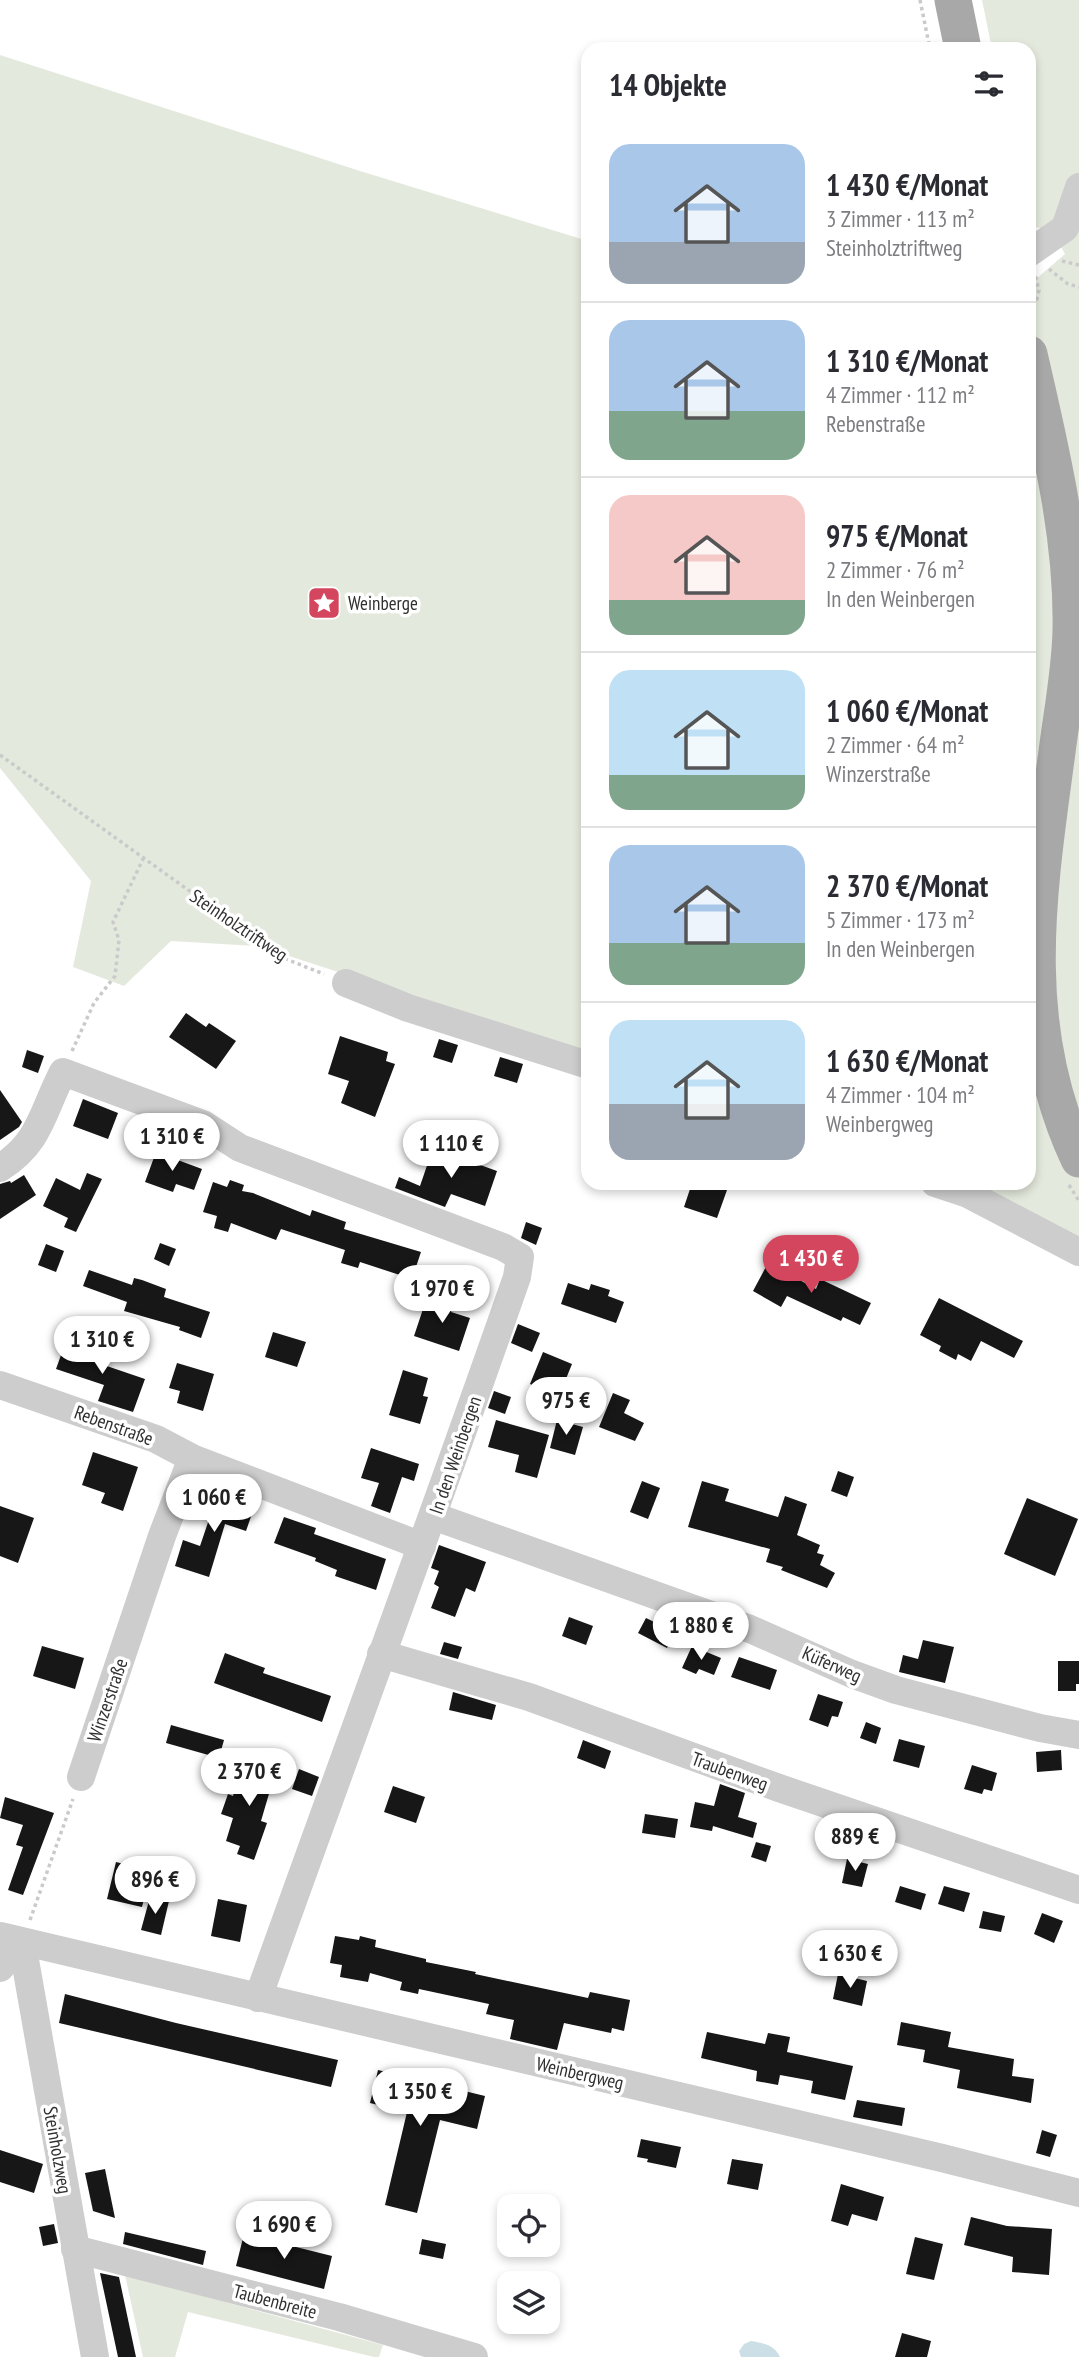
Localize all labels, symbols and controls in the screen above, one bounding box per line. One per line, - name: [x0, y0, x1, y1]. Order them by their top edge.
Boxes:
- text: 14 Objekte: [609, 65, 727, 104]
- icon: filters: [970, 65, 1008, 103]
- text: 1 430 €/Monat: [826, 165, 988, 204]
- icon: home: [665, 172, 749, 256]
- text: 3 Zimmer · 113 m²: [826, 204, 975, 233]
- text: Steinholztriftweg: [826, 233, 962, 262]
- text: 1 310 €/Monat: [826, 341, 988, 380]
- icon: home: [665, 348, 749, 432]
- text: 4 Zimmer · 112 m²: [826, 380, 975, 409]
- text: Rebenstraße: [826, 409, 926, 438]
- text: 975 €/Monat: [826, 516, 968, 555]
- icon: home: [665, 523, 749, 607]
- text: 2 Zimmer · 76 m²: [826, 555, 964, 584]
- place icon: Weinberge: [305, 584, 343, 622]
- text: In den Weinbergen: [826, 584, 975, 613]
- place label: Weinberge: [348, 591, 418, 615]
- text: 1 060 €/Monat: [826, 691, 988, 730]
- icon: home: [665, 698, 749, 782]
- text: 2 Zimmer · 64 m²: [826, 730, 964, 759]
- text: Winzerstraße: [826, 759, 931, 788]
- text: 2 370 €/Monat: [826, 866, 988, 905]
- icon: home: [665, 873, 749, 957]
- street label: Steinholztriftweg: [186, 884, 292, 966]
- text: 5 Zimmer · 173 m²: [826, 905, 975, 934]
- text: In den Weinbergen: [826, 934, 975, 963]
- text: 1 630 €/Monat: [826, 1041, 988, 1080]
- icon: home: [665, 1048, 749, 1132]
- text: 4 Zimmer · 104 m²: [826, 1080, 975, 1109]
- text: Weinbergweg: [826, 1109, 934, 1138]
- pin: 1 310 €: [107, 1114, 237, 1173]
- pin: 1 110 €: [386, 1120, 516, 1180]
- text: 1 310 €: [140, 1121, 204, 1150]
- text: 1 110 €: [419, 1128, 483, 1157]
- pin: 1 430 €: [746, 1236, 876, 1295]
- text: 1 430 €: [779, 1243, 843, 1272]
- pin: 1 970 €: [377, 1266, 507, 1325]
- text: 1 970 €: [410, 1273, 474, 1302]
- pin: 1 310 €: [37, 1316, 167, 1376]
- text: 1 310 €: [70, 1324, 134, 1353]
- pin: 975 €: [517, 1378, 615, 1437]
- text: 975 €: [542, 1385, 590, 1414]
- street label: In den Weinbergen: [424, 1393, 486, 1517]
- street label: Rebenstraße: [71, 1400, 157, 1450]
- pin: 1 060 €: [149, 1474, 279, 1534]
- text: 1 060 €: [182, 1482, 246, 1511]
- pin: 1 880 €: [636, 1602, 766, 1662]
- text: 1 880 €: [669, 1610, 733, 1639]
- street label: Küferweg: [799, 1640, 865, 1688]
- street label: Winzerstraße: [82, 1655, 132, 1745]
- street label: Traubenweg: [689, 1746, 771, 1796]
- pin: 2 370 €: [184, 1748, 314, 1808]
- text: 2 370 €: [217, 1756, 281, 1785]
- pin: 889 €: [806, 1814, 904, 1873]
- text: 889 €: [831, 1821, 879, 1850]
- pin: 896 €: [106, 1856, 204, 1916]
- text: 896 €: [131, 1864, 179, 1893]
- pin: 1 630 €: [785, 1930, 915, 1990]
- text: 1 630 €: [818, 1938, 882, 1967]
- street label: Weinbergweg: [534, 2051, 626, 2095]
- pin: 1 350 €: [355, 2068, 485, 2128]
- text: 1 350 €: [388, 2076, 452, 2105]
- street label: Steinholzweg: [39, 2104, 77, 2196]
- map controls: [497, 2194, 560, 2334]
- button: locate: [497, 2194, 560, 2257]
- pin: 1 690 €: [219, 2202, 349, 2261]
- text: 1 690 €: [252, 2209, 316, 2238]
- button: layers: [497, 2271, 560, 2334]
- street label: Taubenbreite: [231, 2278, 320, 2324]

